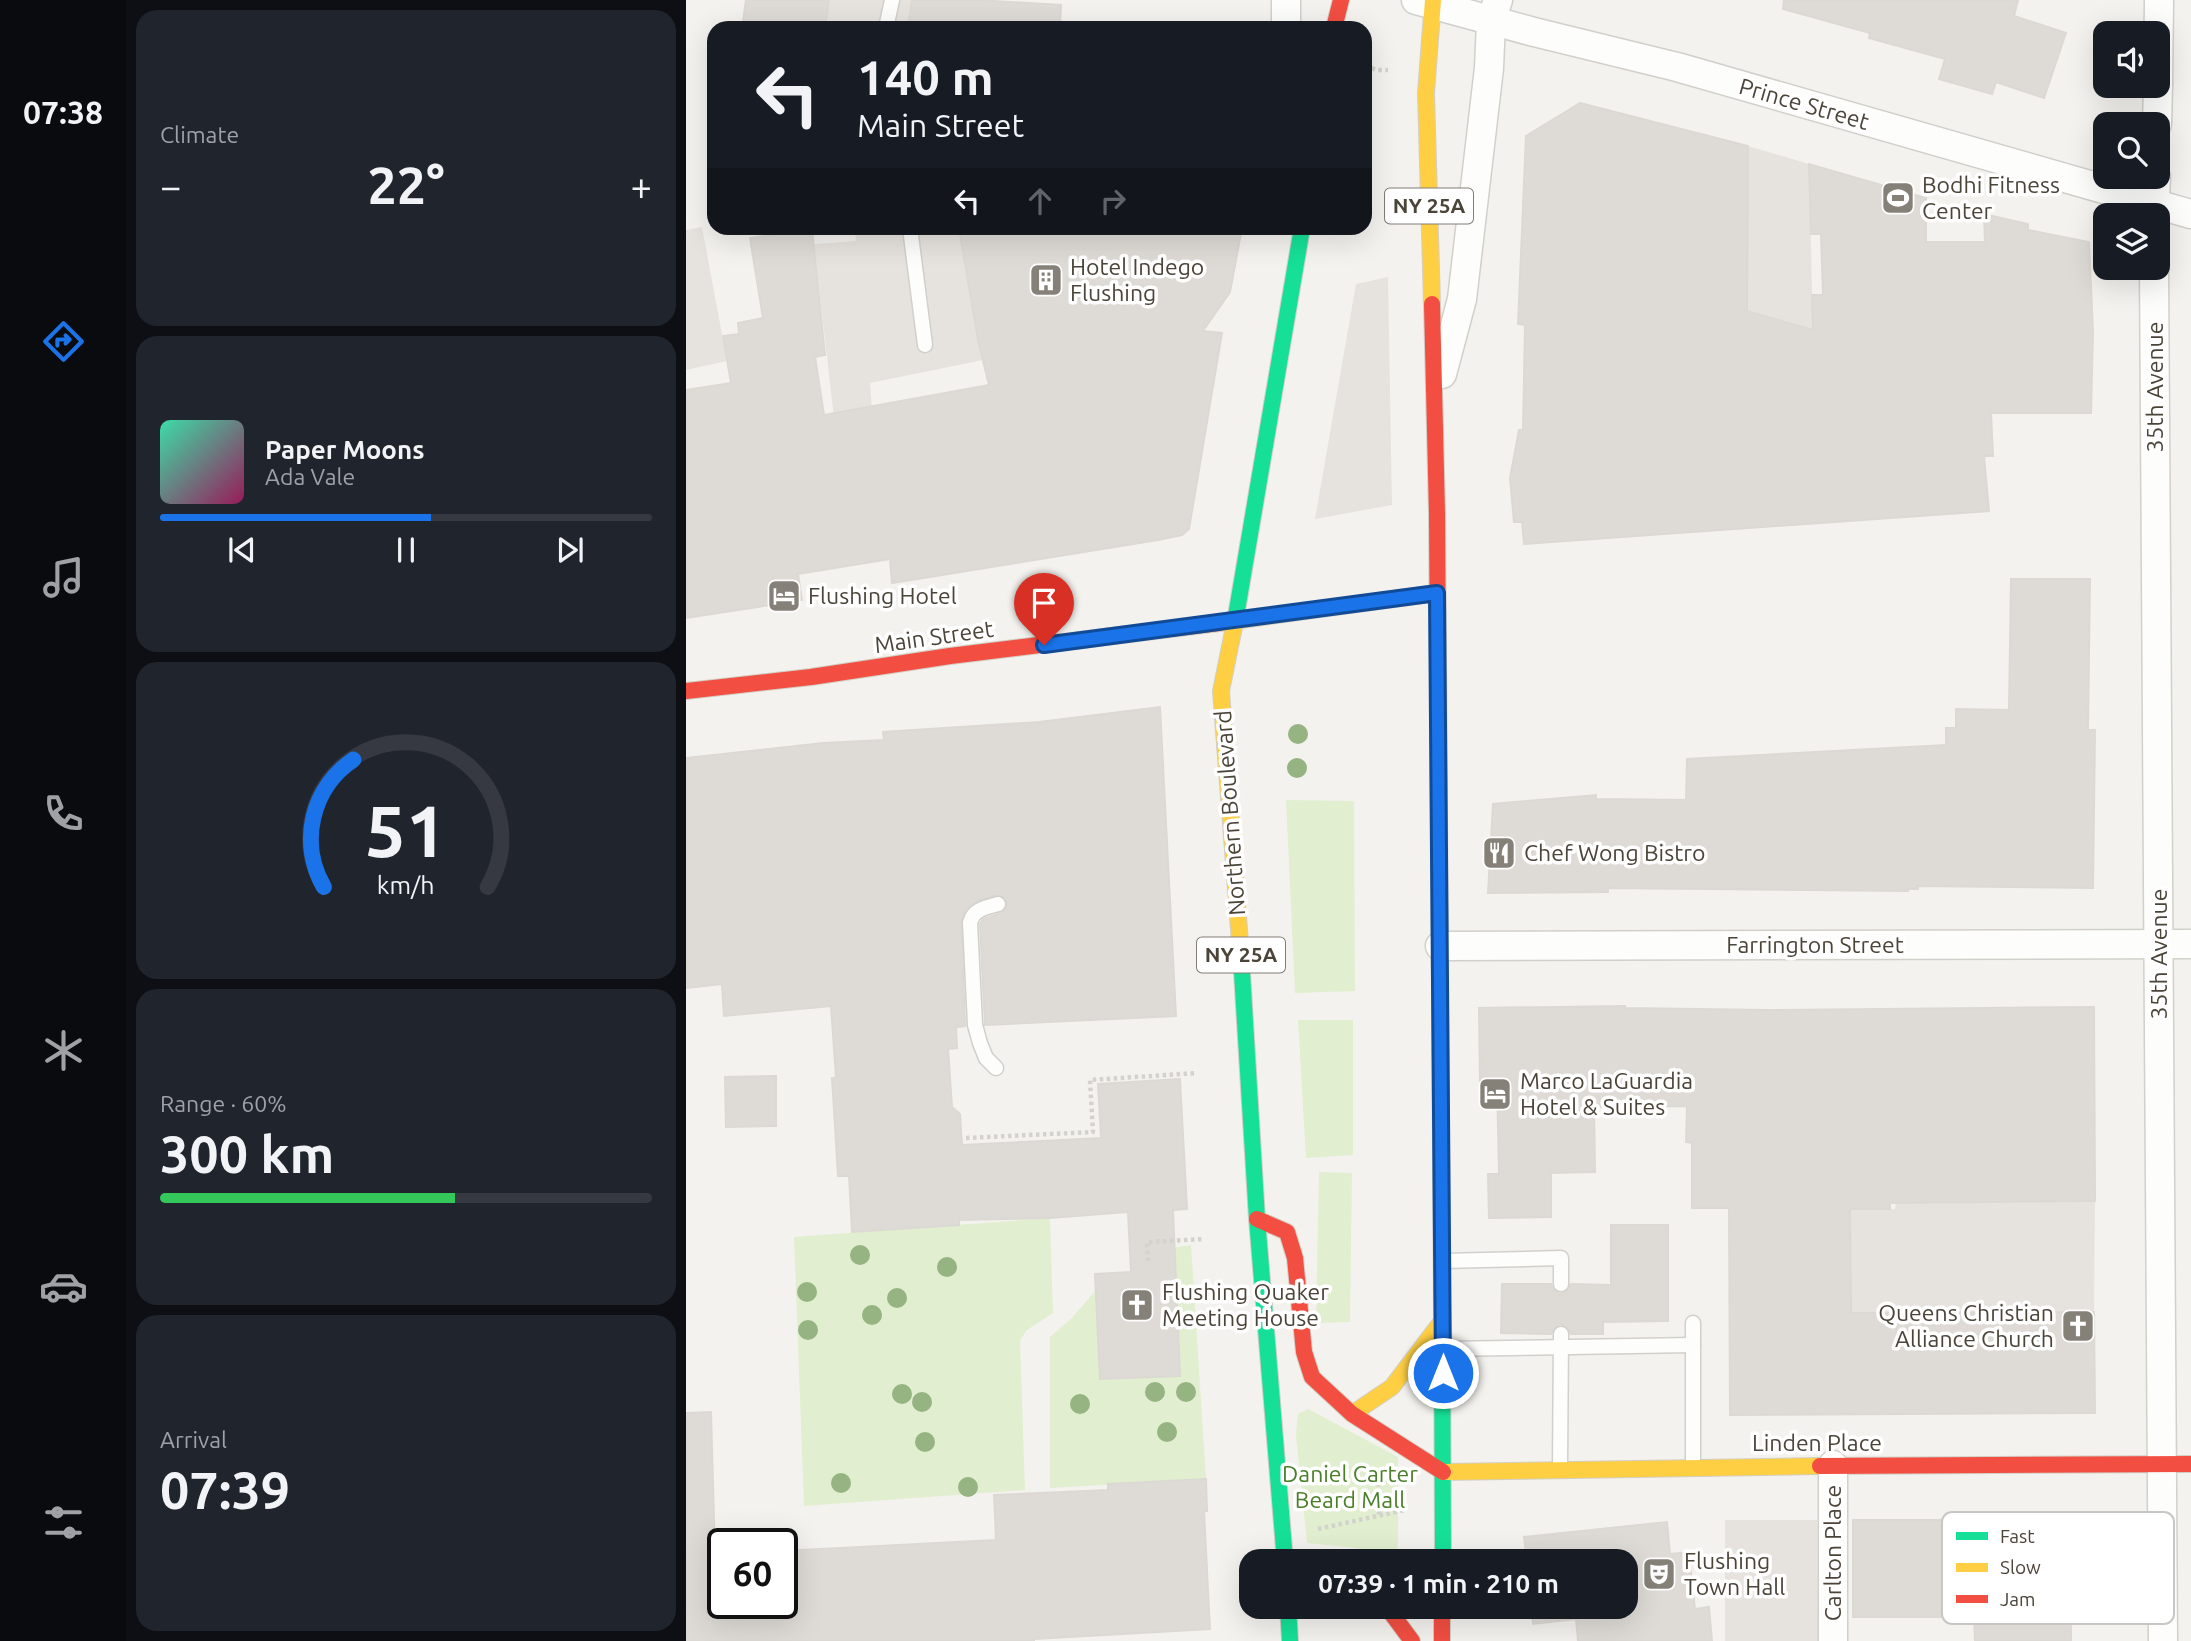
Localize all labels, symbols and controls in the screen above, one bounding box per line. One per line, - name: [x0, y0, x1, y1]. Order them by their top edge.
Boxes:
- map controls: [2093, 21, 2170, 280]
- button: sound: [2093, 21, 2170, 98]
- icon: left: [742, 49, 833, 140]
- text: 140 m: [857, 49, 994, 104]
- street label: Prince Street: [1736, 73, 1872, 134]
- text: 07:38: [23, 94, 103, 130]
- text: Main Street: [857, 107, 1024, 143]
- button: search: [2093, 112, 2170, 189]
- text: Climate: [160, 122, 239, 147]
- text: 22°: [367, 156, 445, 214]
- text: −: [160, 165, 181, 207]
- text: +: [631, 165, 652, 207]
- place label: Bodhi Fitness Center: [1922, 172, 2060, 223]
- sports icon: Bodhi Fitness Center: [1879, 179, 1917, 217]
- icon: left: [948, 182, 986, 220]
- icon: ahead: [1021, 182, 1059, 220]
- icon: right: [1094, 182, 1132, 220]
- road number: NY 25A: [1385, 188, 1473, 224]
- button: layers: [2093, 203, 2170, 280]
- place label: Hotel Indego Flushing: [1070, 254, 1204, 305]
- building icon: Hotel Indego Flushing: [1027, 261, 1065, 299]
- icon: directions: [39, 317, 88, 366]
- street label: 35th Avenue: [2142, 322, 2167, 452]
- text: Paper Moons: [265, 435, 424, 464]
- text: Ada Vale: [265, 464, 355, 489]
- icon: previous: [223, 531, 261, 569]
- icon: pause: [387, 531, 425, 569]
- icon: next: [551, 531, 589, 569]
- icon: music: [39, 553, 88, 602]
- pin: [1014, 573, 1074, 645]
- hotel icon: Flushing Hotel: [765, 577, 803, 615]
- place label: Flushing Hotel: [808, 583, 957, 608]
- icon: arrive: [1025, 584, 1063, 622]
- street label: Main Street: [873, 616, 995, 657]
- street label: Northern Boulevard: [1210, 710, 1249, 916]
- icon: phone: [39, 789, 88, 838]
- text: 51: [365, 789, 447, 871]
- restaurant icon: Chef Wong Bistro: [1480, 834, 1518, 872]
- place label: Chef Wong Bistro: [1524, 840, 1705, 865]
- text: km/h: [377, 870, 435, 898]
- street label: 35th Avenue: [2146, 889, 2171, 1019]
- street label: Farrington Street: [1726, 932, 1904, 957]
- road number: NY 25A: [1197, 937, 1285, 972]
- icon: climate: [39, 1026, 88, 1075]
- place label: Marco LaGuardia Hotel & Suites: [1520, 1068, 1693, 1119]
- hotel icon: Marco LaGuardia Hotel & Suites: [1476, 1075, 1514, 1113]
- text: Range · 60%: [160, 1091, 287, 1116]
- text: 300 km: [160, 1125, 334, 1183]
- icon: car: [39, 1262, 88, 1311]
- place label: Flushing Quaker Meeting House: [1162, 1279, 1329, 1330]
- church icon: Flushing Quaker Meeting House: [1118, 1286, 1156, 1324]
- place label: Queens Christian Alliance Church: [1878, 1300, 2054, 1351]
- church icon: Queens Christian Alliance Church: [2059, 1307, 2097, 1345]
- position arrow: [1406, 1336, 1480, 1410]
- text: Arrival: [160, 1427, 227, 1452]
- street label: Linden Place: [1752, 1430, 1882, 1455]
- text: 07:39: [160, 1461, 290, 1519]
- park label: Daniel Carter Beard Mall: [1282, 1461, 1418, 1512]
- street label: Carlton Place: [1820, 1485, 1845, 1621]
- icon: filters: [39, 1498, 88, 1547]
- legend: [1942, 1512, 2174, 1624]
- text: Fast: [2000, 1525, 2035, 1547]
- speed limit sign: 60: [707, 1528, 798, 1619]
- place label: Flushing Town Hall: [1684, 1548, 1785, 1599]
- theatre icon: Flushing Town Hall: [1640, 1555, 1678, 1593]
- text: Slow: [2000, 1556, 2041, 1578]
- text: 07:39 · 1 min · 210 m: [1318, 1569, 1559, 1598]
- text: Jam: [2000, 1588, 2036, 1610]

